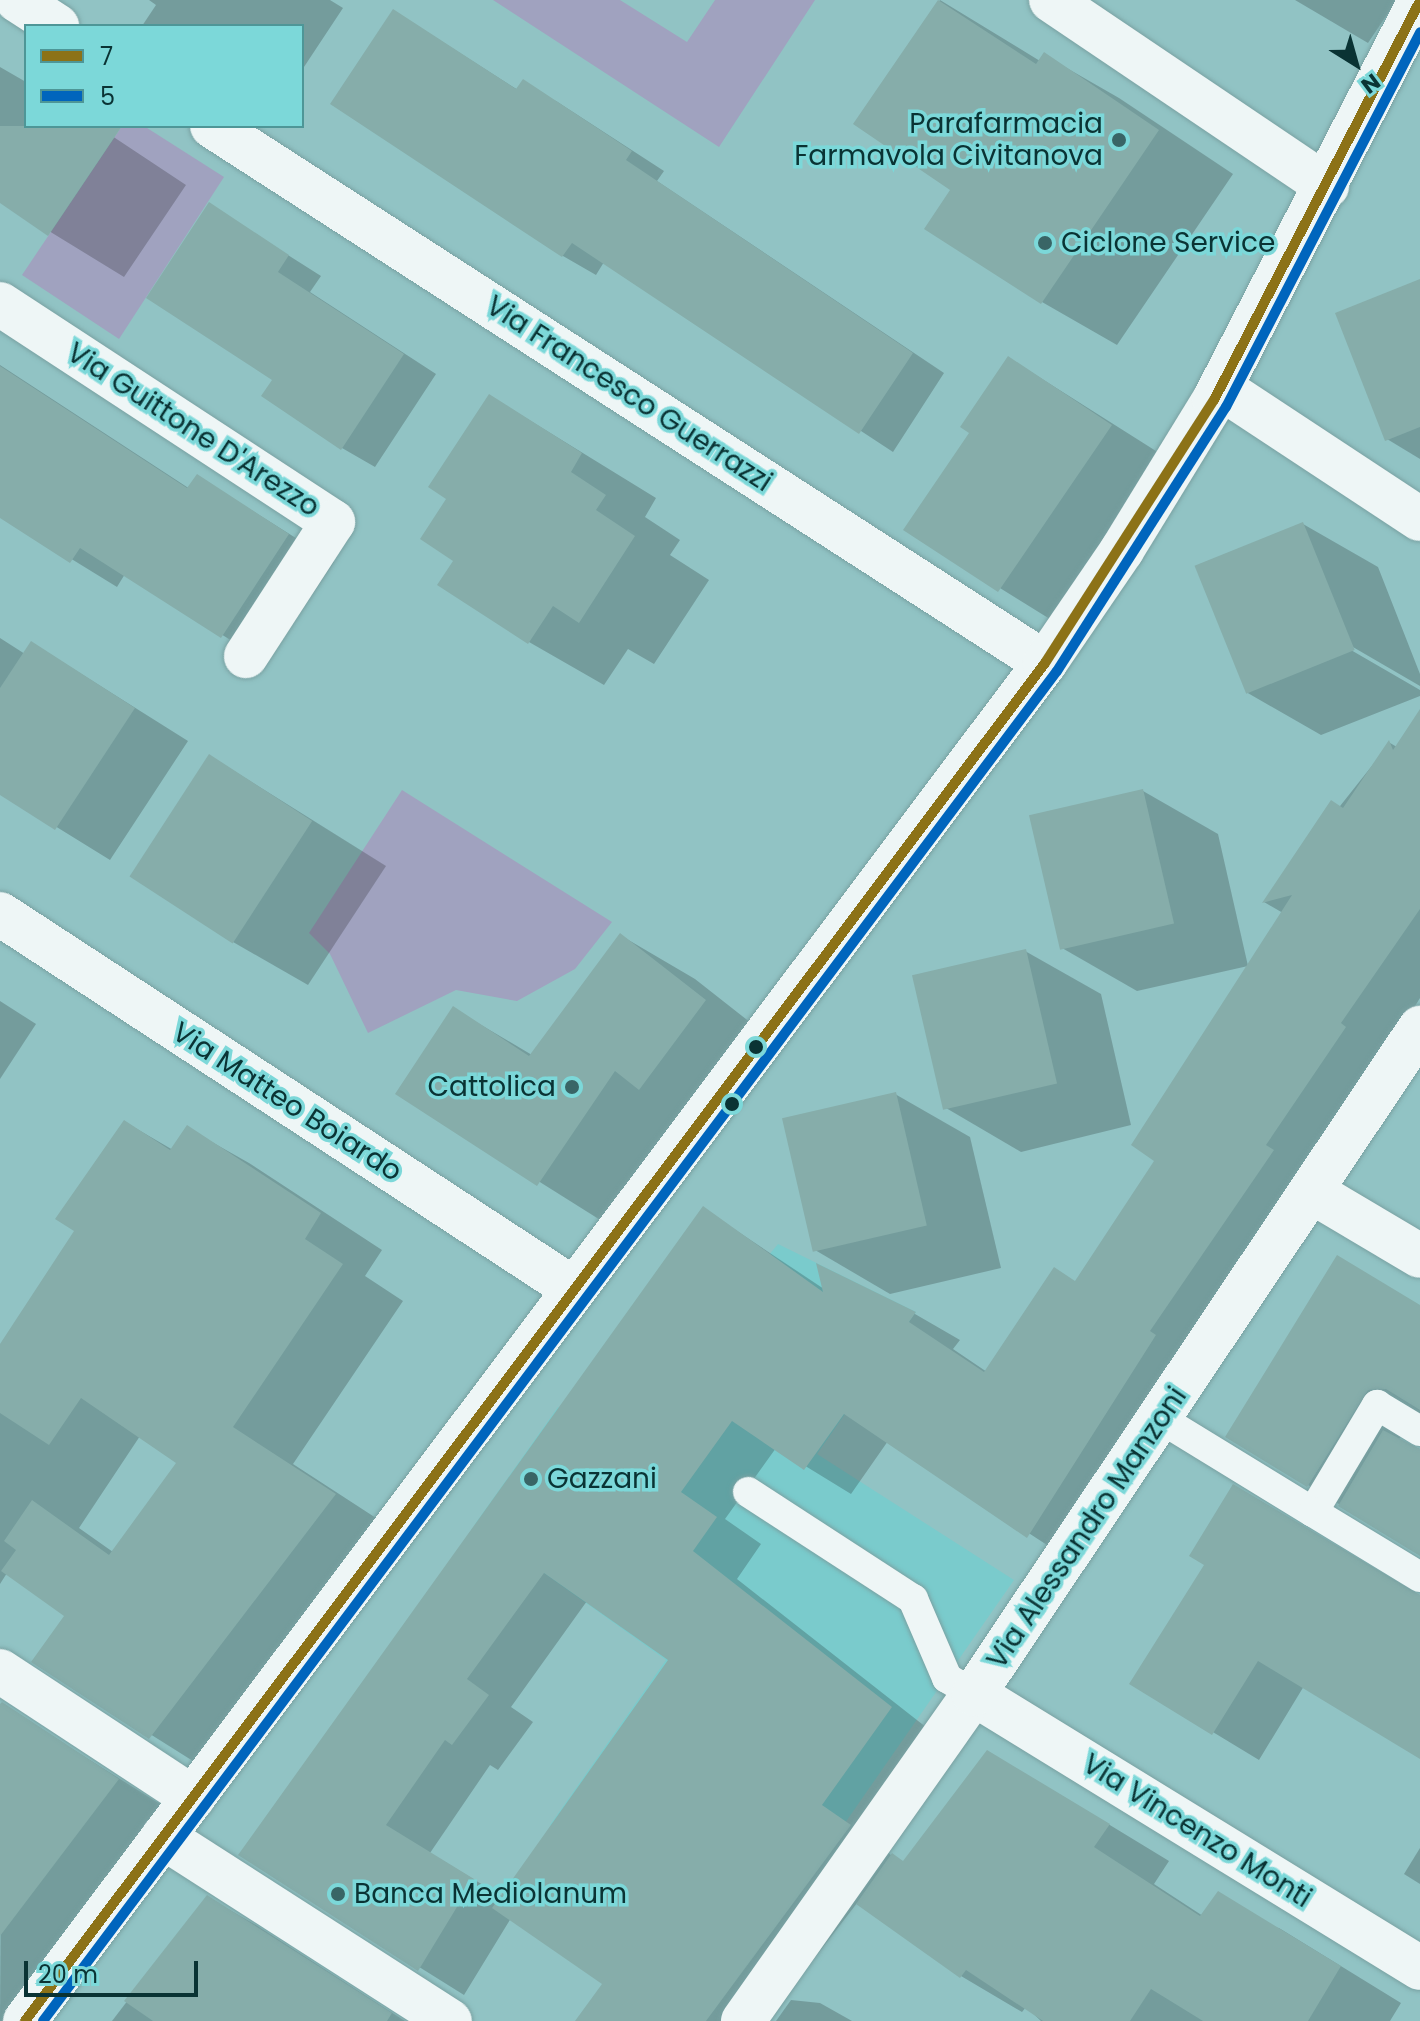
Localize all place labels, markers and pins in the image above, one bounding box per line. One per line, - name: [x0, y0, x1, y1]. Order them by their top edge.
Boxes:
- place label: Parafarmacia Farmavola Civitanova: [794, 107, 1103, 173]
- marker: Parafarmacia Farmavola Civitanova: [1110, 131, 1128, 149]
- place label: Ciclone Service: [1061, 226, 1275, 260]
- marker: Ciclone Service: [1036, 234, 1054, 252]
- unlabelled marker: [748, 1039, 764, 1055]
- place label: Cattolica: [427, 1070, 556, 1104]
- marker: Cattolica: [563, 1078, 581, 1096]
- unlabelled marker: [724, 1096, 740, 1112]
- place label: Gazzani: [547, 1462, 657, 1496]
- marker: Gazzani: [522, 1470, 540, 1488]
- place label: Banca Mediolanum: [354, 1877, 627, 1911]
- marker: Banca Mediolanum: [329, 1885, 347, 1903]

